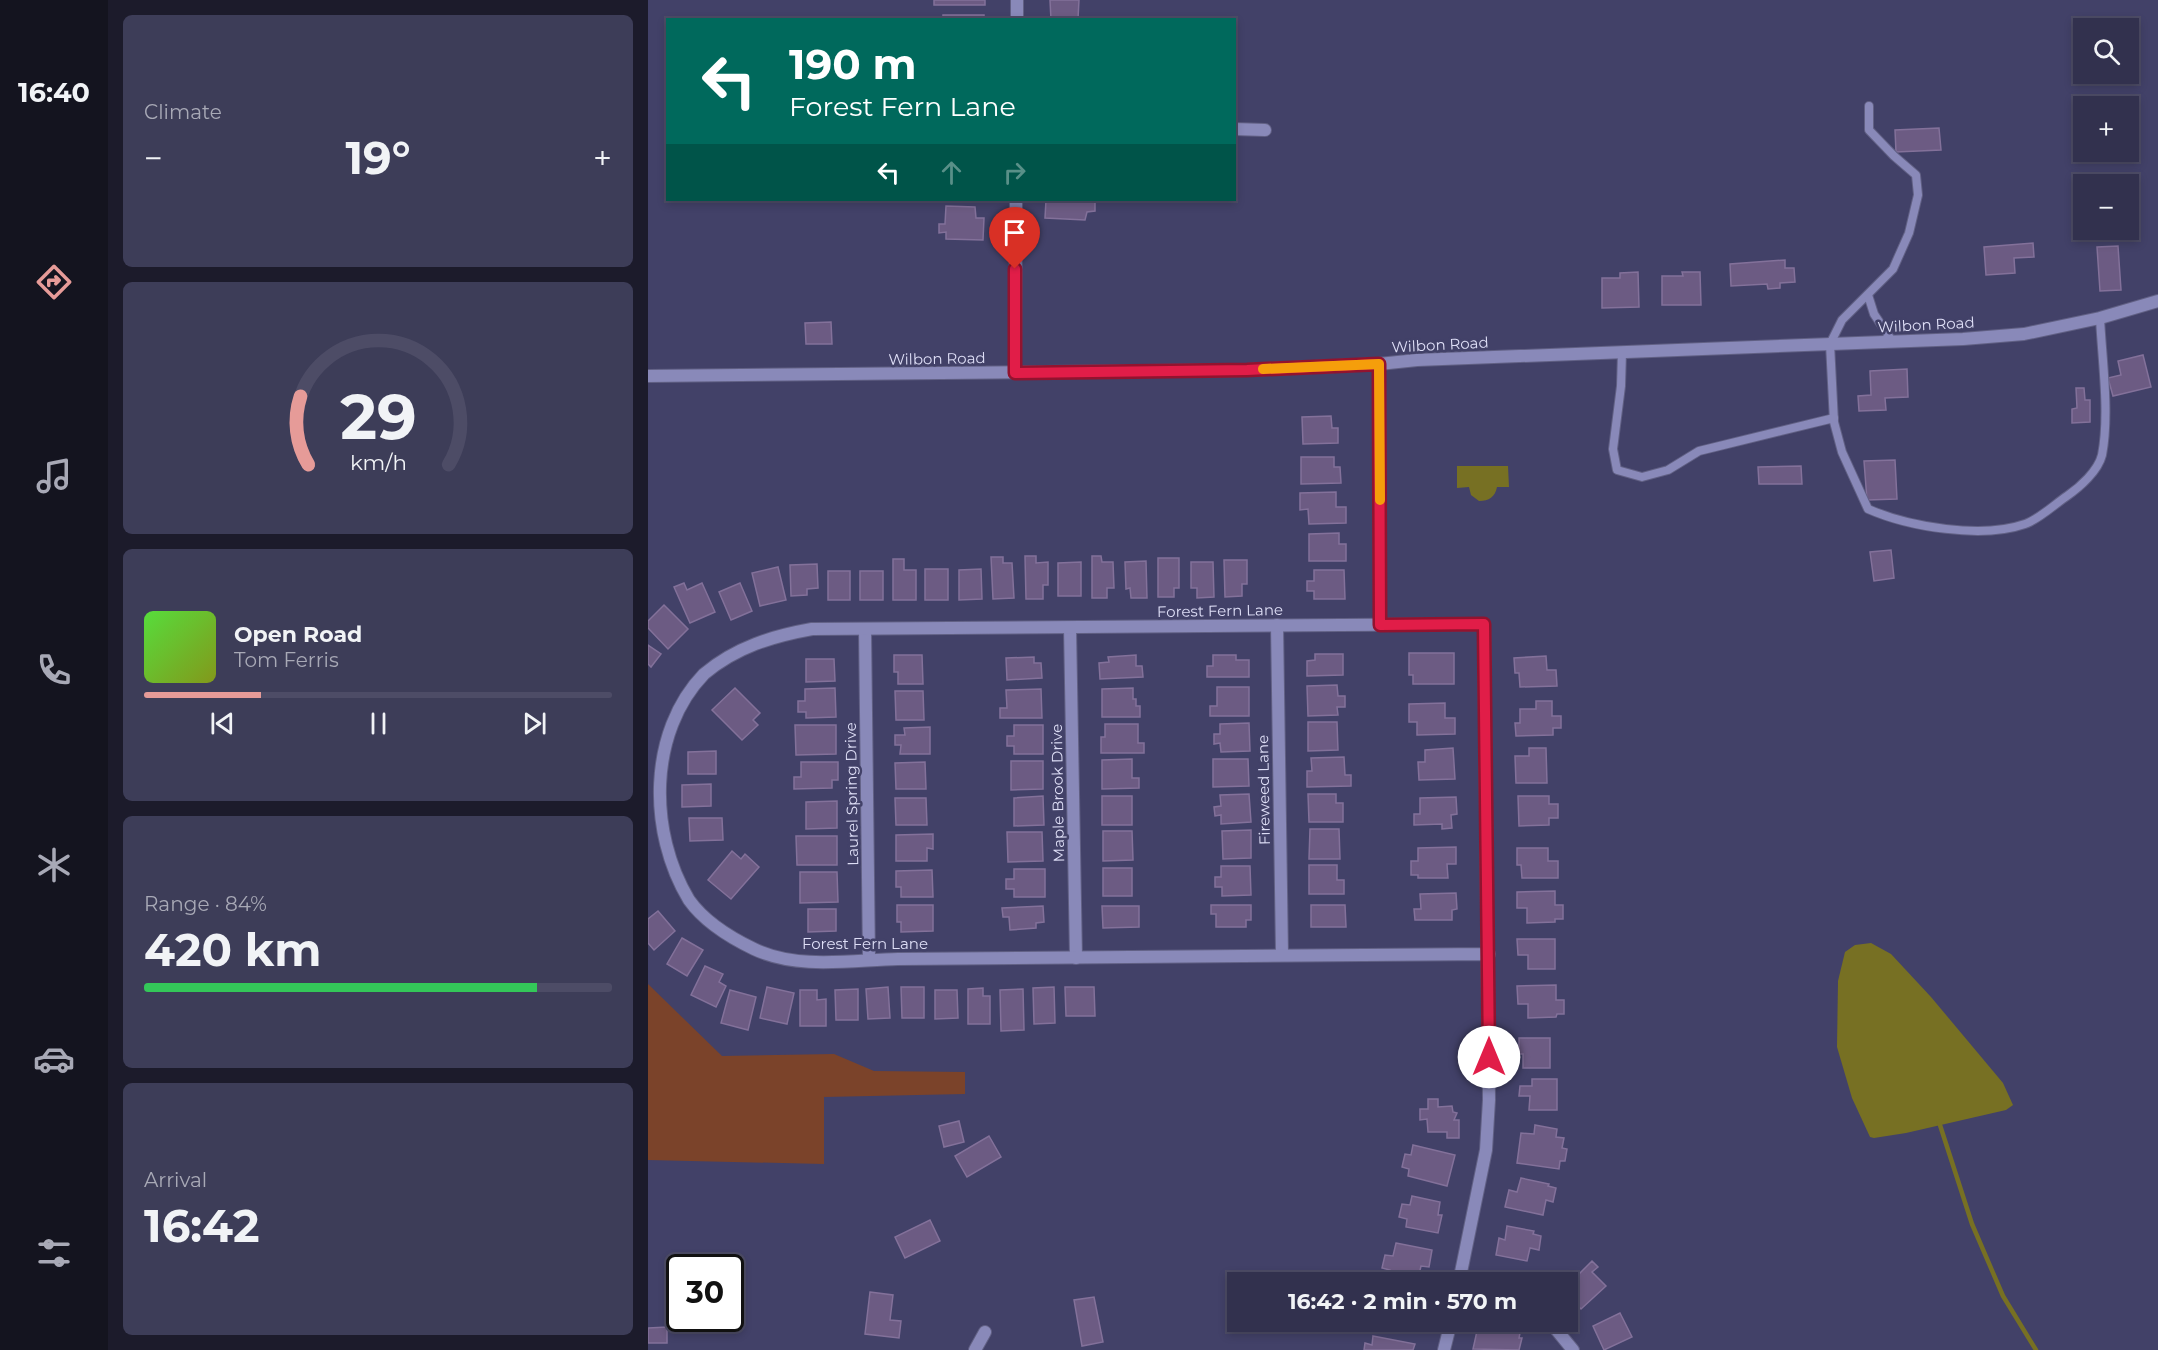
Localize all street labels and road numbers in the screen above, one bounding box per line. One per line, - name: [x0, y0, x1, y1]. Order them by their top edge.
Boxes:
- street label: Wilbon Road: [1877, 312, 1975, 337]
- street label: Wilbon Road: [1391, 332, 1489, 357]
- street label: Wilbon Road: [888, 348, 986, 369]
- street label: Forest Fern Lane: [1157, 600, 1283, 621]
- street label: Laurel Spring Drive: [841, 722, 862, 866]
- street label: Maple Brook Drive: [1047, 724, 1068, 862]
- street label: Fireweed Lane: [1253, 735, 1274, 845]
- street label: Forest Fern Lane: [802, 934, 928, 953]

